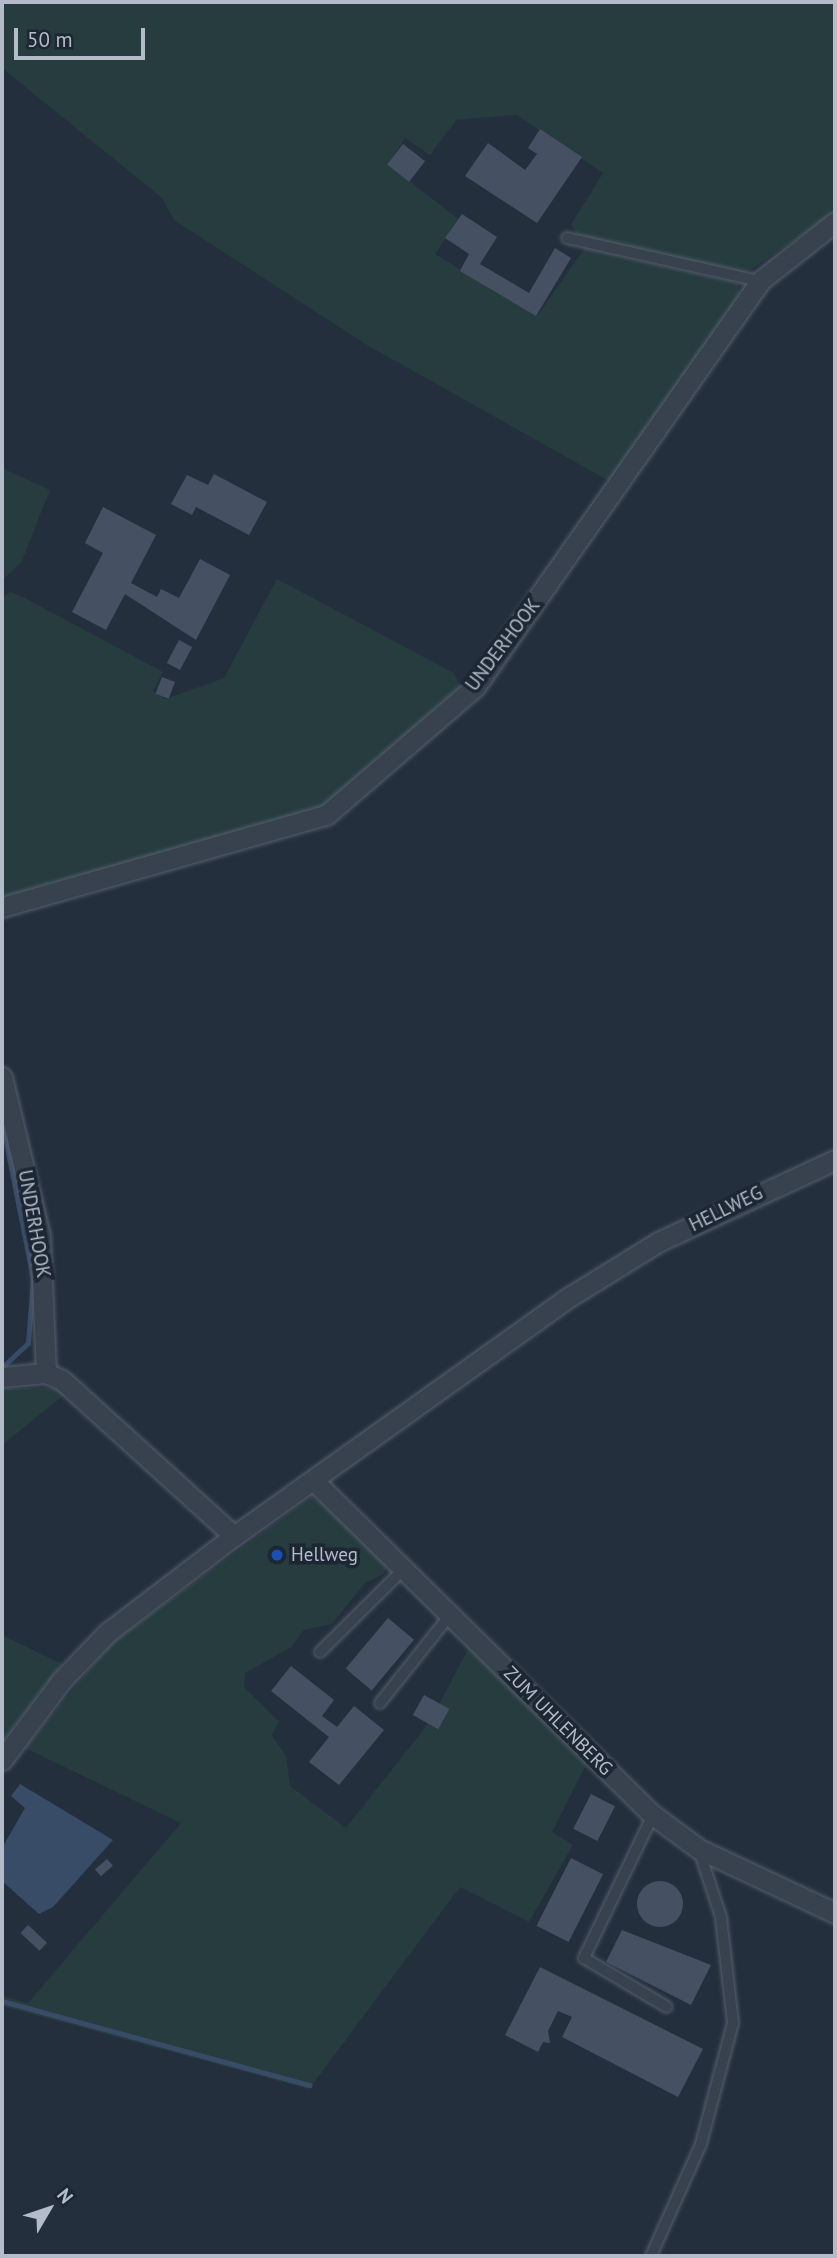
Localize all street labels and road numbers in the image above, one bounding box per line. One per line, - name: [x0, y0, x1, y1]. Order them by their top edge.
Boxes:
- street label: UNDERHOOK: [461, 594, 545, 696]
- street label: UNDERHOOK: [13, 1168, 55, 1280]
- street label: HELLWEG: [686, 1181, 766, 1237]
- street label: ZUM UHLENBERG: [499, 1662, 617, 1780]

